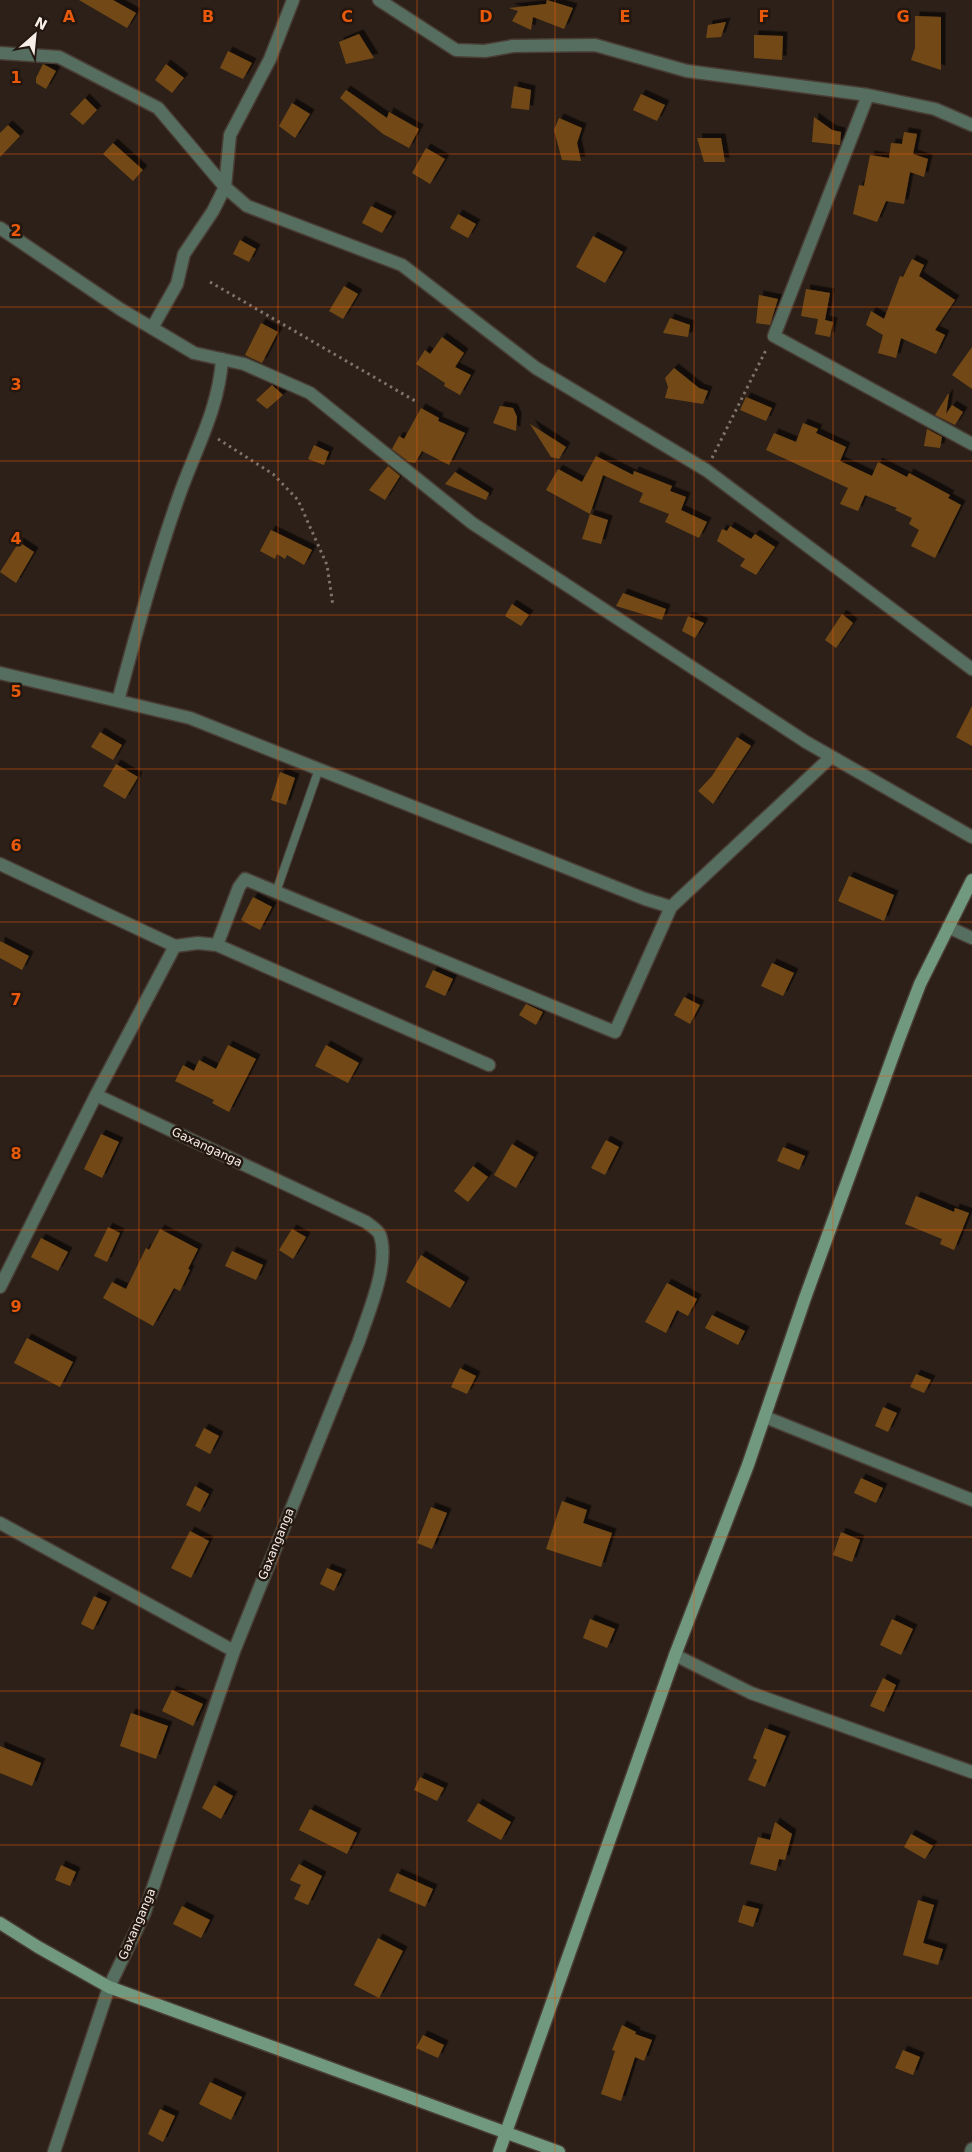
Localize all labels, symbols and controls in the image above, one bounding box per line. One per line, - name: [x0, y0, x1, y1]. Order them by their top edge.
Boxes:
- text: A: [63, 7, 76, 26]
- text: B: [202, 7, 214, 26]
- text: C: [341, 7, 353, 26]
- text: D: [479, 7, 493, 26]
- text: E: [620, 7, 630, 26]
- text: F: [759, 7, 769, 26]
- text: G: [896, 7, 910, 26]
- north arrow: [10, 10, 60, 60]
- text: N: [32, 14, 50, 33]
- text: 1: [10, 68, 22, 87]
- text: 2: [10, 221, 22, 240]
- text: 3: [10, 375, 22, 394]
- text: 4: [10, 529, 22, 548]
- text: 5: [10, 682, 22, 701]
- text: 6: [10, 836, 22, 855]
- text: 7: [10, 990, 22, 1009]
- street label: Gaxanganga: [169, 1125, 245, 1169]
- text: 8: [10, 1144, 22, 1163]
- text: 9: [10, 1297, 22, 1316]
- street label: Gaxanganga: [255, 1506, 297, 1582]
- street label: Gaxanganga: [116, 1886, 158, 1962]

